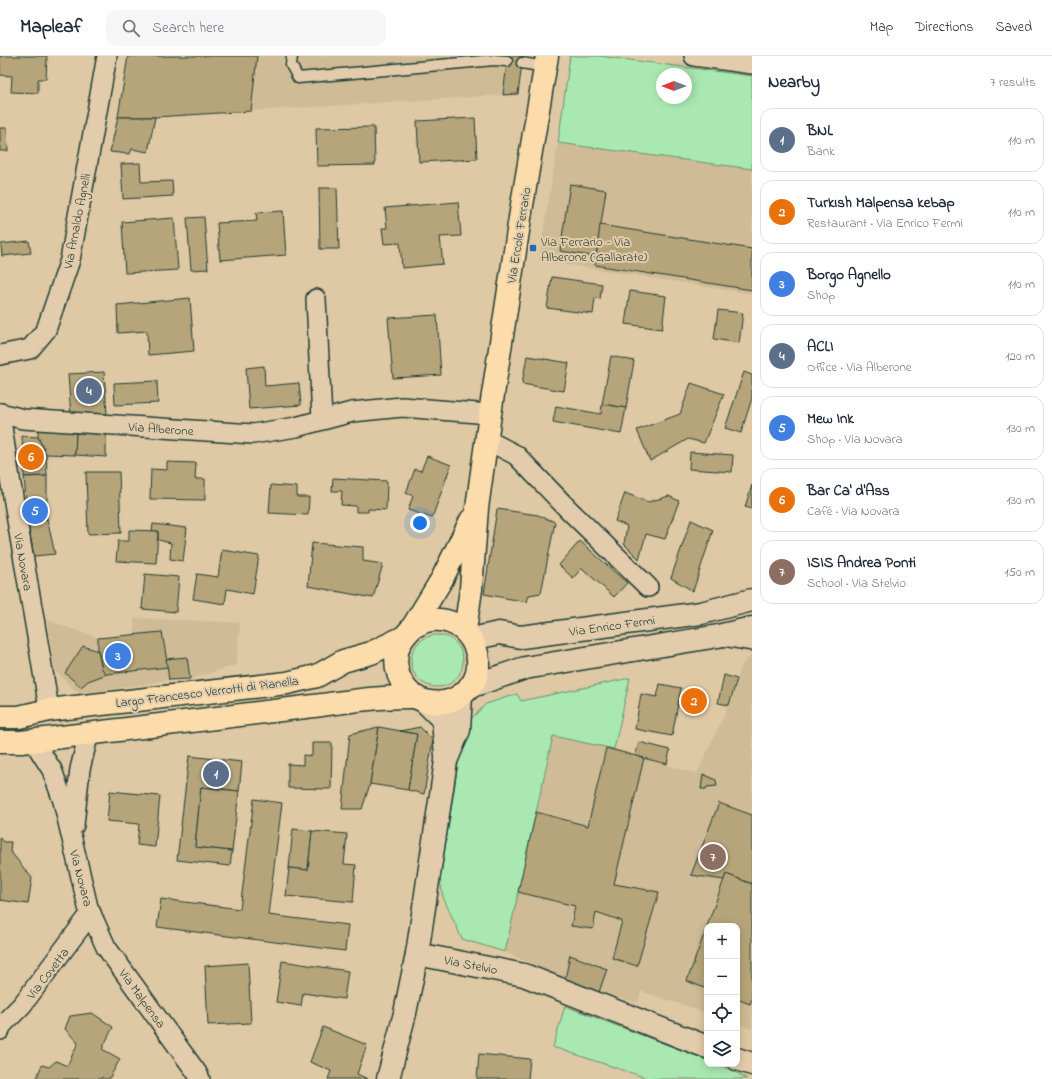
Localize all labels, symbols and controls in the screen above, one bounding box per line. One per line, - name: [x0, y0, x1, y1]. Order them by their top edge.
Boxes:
- search box: [106, 10, 386, 46]
- text: Mapleaf: [20, 14, 82, 41]
- icon: search: [120, 17, 142, 39]
- text: Search here: [152, 17, 224, 39]
- text: Map: [870, 17, 893, 38]
- text: Directions: [915, 17, 973, 38]
- text: Saved: [995, 17, 1032, 38]
- north arrow: [656, 68, 692, 104]
- text: Nearby: [768, 70, 820, 95]
- text: 7 results: [990, 73, 1036, 92]
- text: BNL: [807, 120, 833, 142]
- text: 1: [780, 131, 784, 150]
- text: 110 m: [1008, 131, 1035, 150]
- text: Bank: [807, 142, 835, 161]
- street label: Via Arnaldo Agnelli: [59, 172, 97, 272]
- street label: Via Ercole Ferrario: [502, 186, 536, 286]
- text: Turkısh Malpensa kebap: [807, 192, 955, 214]
- text: 2: [779, 203, 785, 222]
- text: 110 m: [1008, 203, 1035, 222]
- text: Restaurant · Via Enrico Fermi: [807, 214, 963, 233]
- place label: Via Ferrario - Via Alberone (Gallarate): [540, 233, 647, 267]
- marker: Via Ferrario - Via Alberone (Gallarate): [528, 243, 538, 253]
- text: Borgo Agnello: [807, 264, 891, 286]
- text: 3: [779, 275, 785, 294]
- text: 110 m: [1008, 275, 1035, 294]
- text: Shop: [807, 286, 835, 305]
- text: ACLI: [807, 336, 834, 358]
- text: 4: [779, 347, 785, 366]
- text: 120 m: [1005, 347, 1035, 366]
- text: Office · Via Alberone: [807, 358, 912, 377]
- pin: 4: [76, 376, 102, 406]
- text: Mew Ink: [807, 408, 854, 430]
- street label: Via Alberone: [127, 418, 194, 441]
- text: 5: [778, 419, 786, 438]
- text: 130 m: [1007, 419, 1035, 438]
- text: Shop · Via Novara: [807, 430, 903, 449]
- pin: 6: [18, 442, 44, 472]
- text: Bar Ca' d'Ass: [807, 480, 890, 502]
- text: 6: [779, 491, 785, 510]
- text: 130 m: [1007, 491, 1035, 510]
- pin: 5: [22, 496, 48, 526]
- text: Café · Via Novara: [807, 502, 900, 521]
- your location: [410, 513, 430, 533]
- street label: Via Novara: [8, 531, 37, 592]
- text: ISIS Andrea Ponti: [807, 552, 916, 574]
- text: 7: [779, 563, 785, 582]
- text: 150 m: [1004, 563, 1035, 582]
- text: School · Via Stelvio: [807, 574, 906, 593]
- street label: Via Enrico Fermi: [567, 611, 656, 642]
- pin: 3: [105, 641, 131, 671]
- street label: Largo Francesco Verrotti di Pianella: [115, 672, 300, 714]
- pin: 2: [681, 686, 707, 716]
- pin: 1: [203, 759, 229, 789]
- pin: 7: [700, 842, 726, 872]
- street label: Via Novara: [64, 847, 97, 909]
- map controls: [704, 923, 740, 1067]
- button: +: [704, 923, 740, 959]
- street label: Via Covetta: [22, 944, 74, 1004]
- street label: Via Stelvio: [441, 951, 499, 980]
- button: −: [704, 959, 740, 995]
- street label: Via Malpensa: [113, 964, 170, 1033]
- button: locate: [704, 995, 740, 1031]
- button: layers: [704, 1031, 740, 1067]

